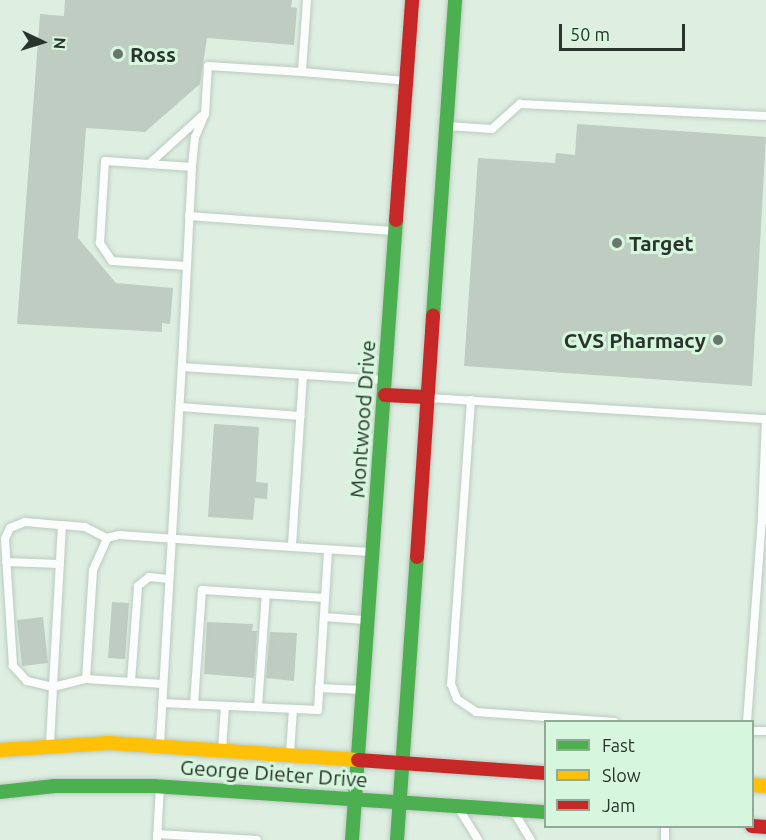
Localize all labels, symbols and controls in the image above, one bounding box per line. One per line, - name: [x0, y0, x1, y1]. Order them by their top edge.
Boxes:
- north arrow: [12, 12, 72, 72]
- scale bar: [562, 12, 688, 50]
- text: 50 m: [570, 24, 610, 44]
- text: N: [51, 37, 69, 50]
- place label: Ross: [130, 41, 176, 67]
- marker: Ross: [111, 47, 125, 61]
- place label: Target: [629, 230, 694, 256]
- marker: Target: [610, 236, 624, 250]
- place label: CVS Pharmacy: [564, 327, 706, 353]
- marker: CVS Pharmacy: [711, 333, 725, 347]
- street label: Montwood Drive: [344, 339, 380, 499]
- legend: [544, 720, 754, 828]
- text: Fast: [602, 735, 635, 755]
- street label: George Dieter Drive: [179, 754, 369, 792]
- text: Slow: [602, 765, 641, 785]
- text: Jam: [602, 795, 636, 815]

